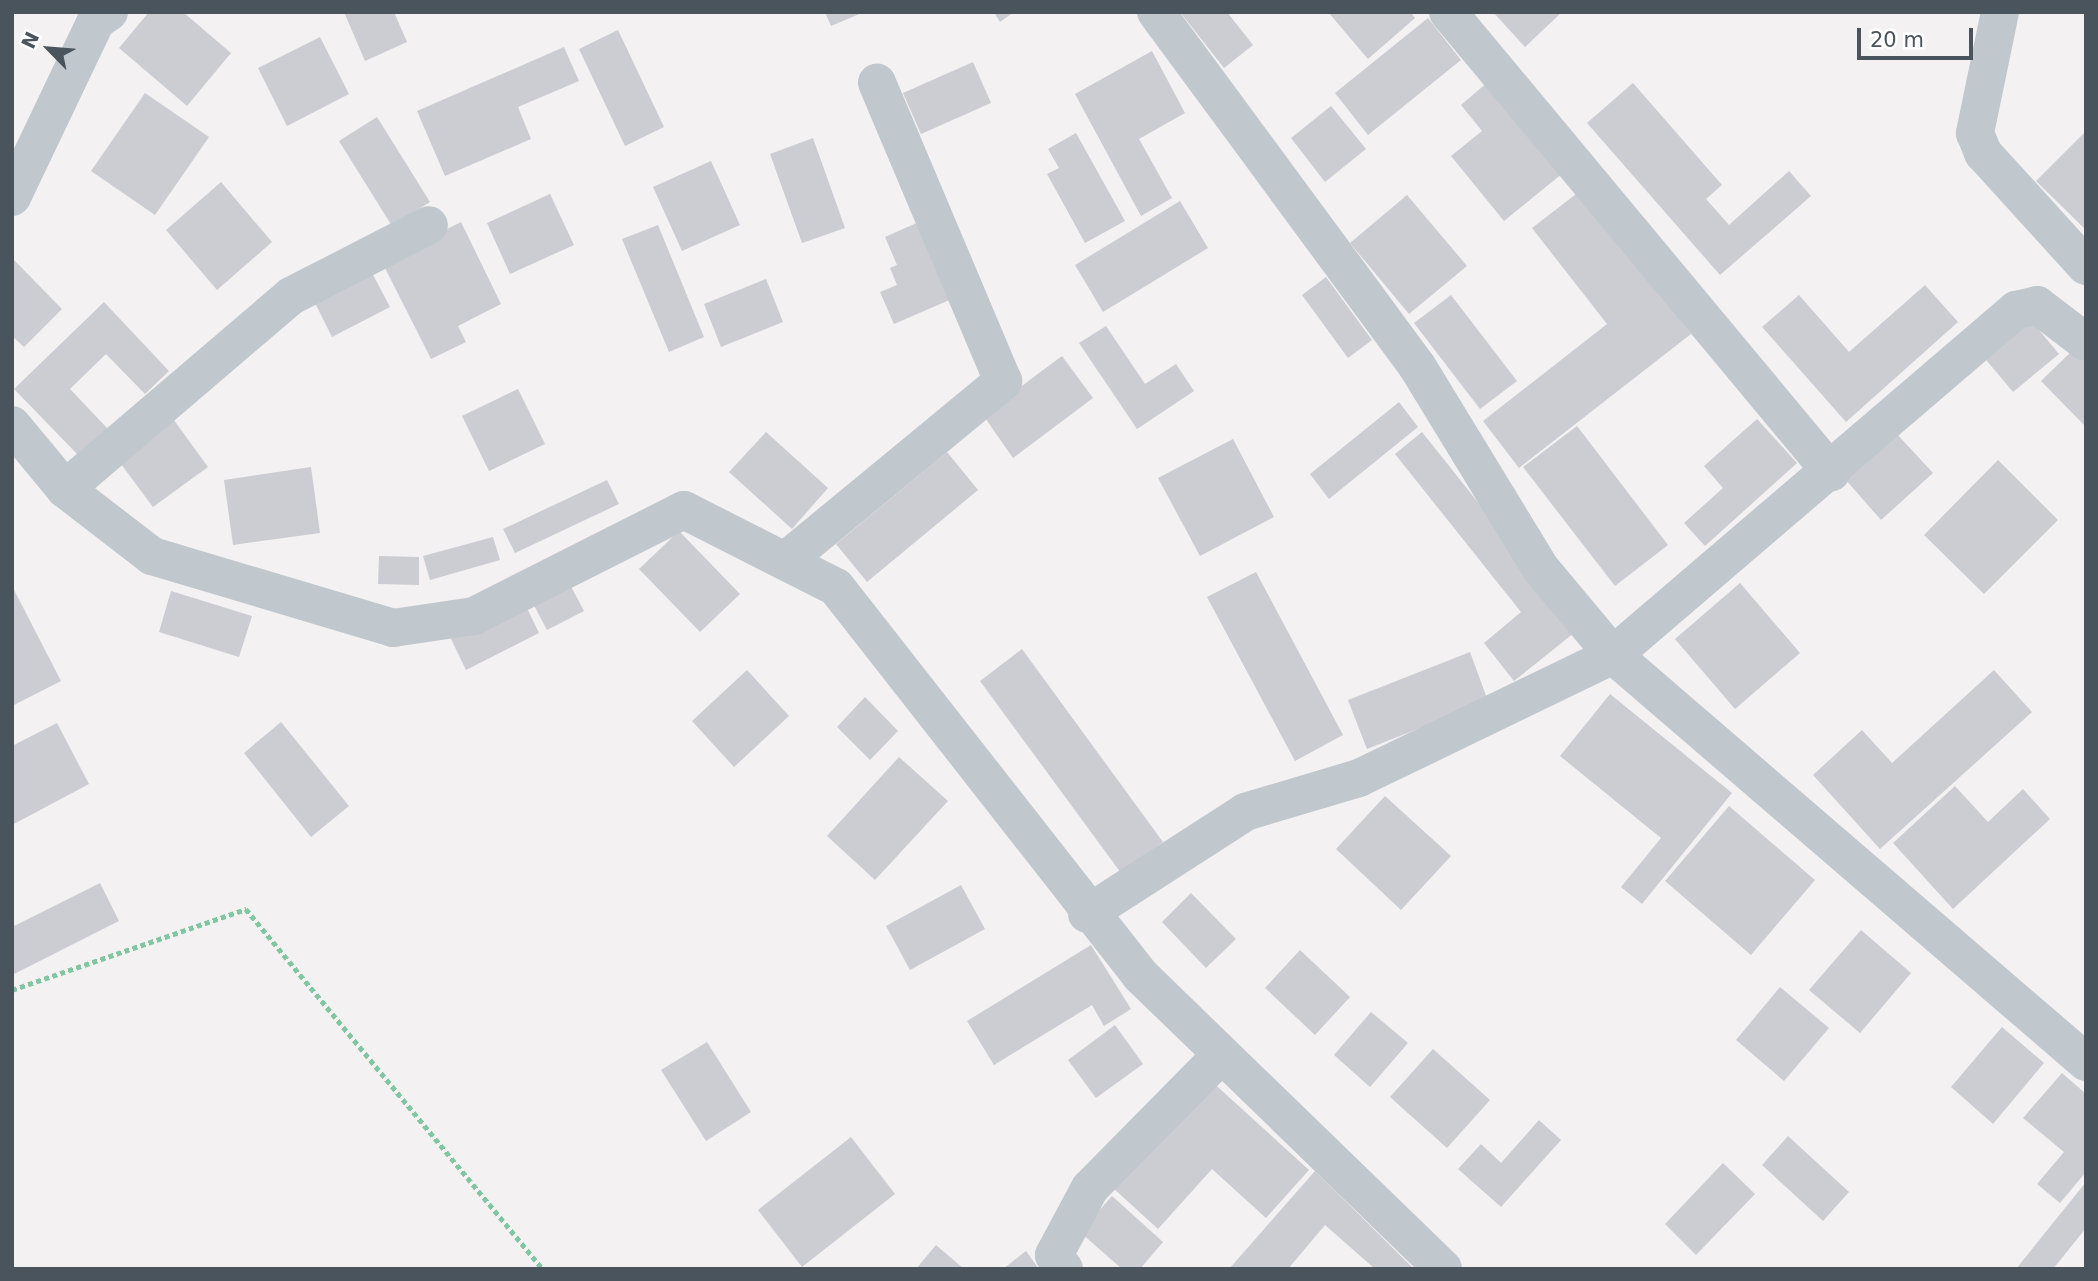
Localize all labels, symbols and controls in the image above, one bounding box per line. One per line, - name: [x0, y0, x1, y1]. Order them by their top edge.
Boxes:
- north arrow: [14, 14, 84, 84]
- scale bar: [1860, 14, 1976, 58]
- text: N: [17, 28, 43, 52]
- text: 20 m: [1870, 28, 1924, 52]

